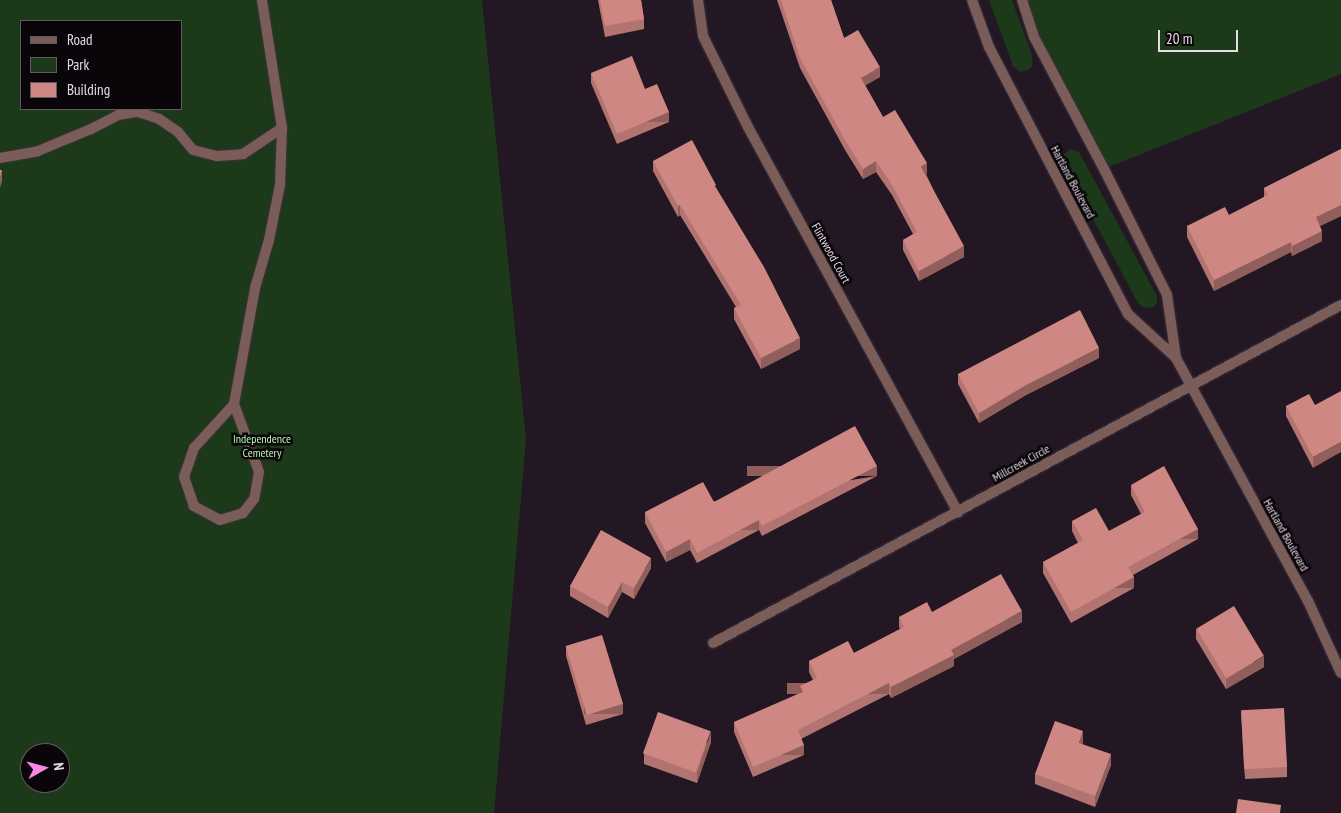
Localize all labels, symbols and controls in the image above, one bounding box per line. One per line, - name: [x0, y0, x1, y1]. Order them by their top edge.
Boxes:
- legend: [20, 20, 182, 110]
- scale bar: [1161, 20, 1241, 52]
- text: 20 m: [1166, 29, 1192, 48]
- text: Road: [67, 30, 93, 49]
- text: Park: [67, 55, 89, 74]
- text: Building: [67, 80, 110, 99]
- street label: Hartland Boulevard: [1048, 143, 1098, 221]
- street label: Flintwood Court: [809, 220, 853, 286]
- park label: Independence Cemetery: [233, 432, 291, 460]
- street label: Millcreek Circle: [990, 441, 1052, 485]
- street label: Hartland Boulevard: [1260, 496, 1312, 574]
- north arrow: [20, 743, 70, 793]
- text: N: [50, 761, 68, 771]

